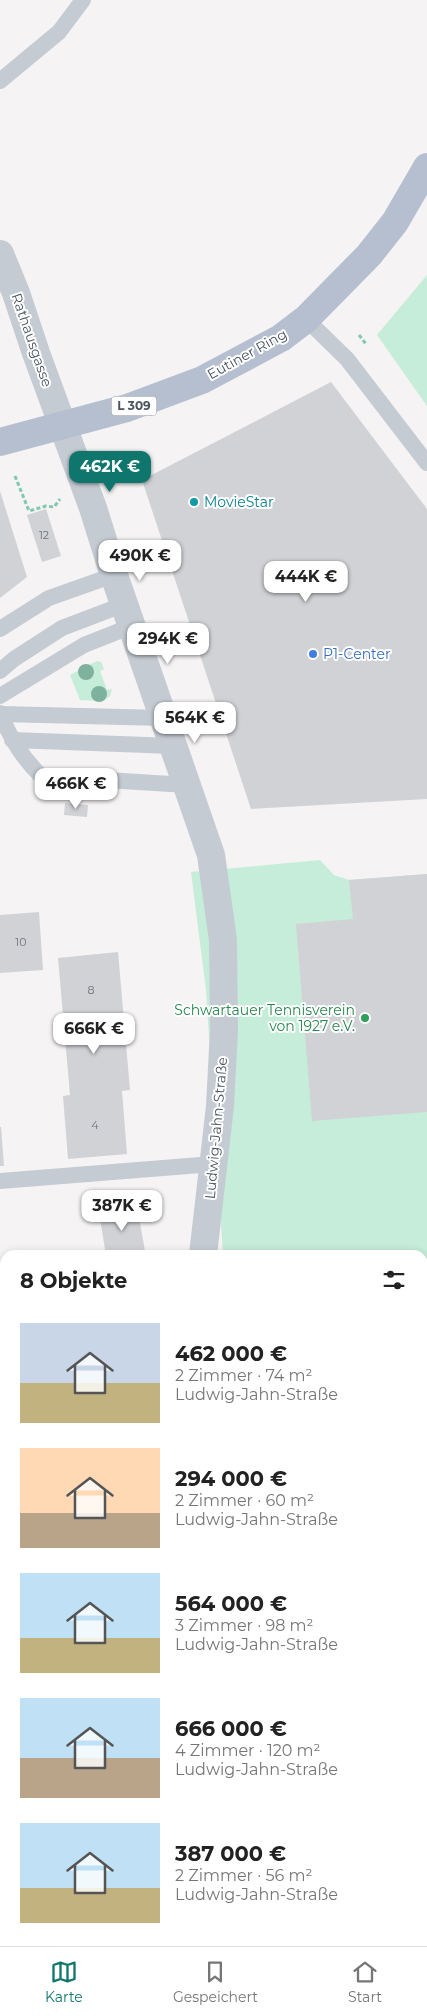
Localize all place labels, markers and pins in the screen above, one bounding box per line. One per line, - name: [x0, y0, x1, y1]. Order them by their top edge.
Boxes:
- pin: 462K €: [69, 450, 151, 493]
- place label: MovieStar: [204, 493, 274, 511]
- marker: MovieStar: [188, 496, 200, 508]
- pin: 490K €: [99, 540, 181, 582]
- pin: 444K €: [265, 560, 347, 603]
- pin: 294K €: [127, 622, 209, 665]
- place label: P1-Center: [323, 645, 391, 663]
- marker: P1-Center: [307, 648, 319, 660]
- pin: 564K €: [154, 702, 236, 744]
- pin: 466K €: [35, 768, 117, 810]
- place label: Schwartauer Tennisverein von 1927 e.V.: [174, 1001, 355, 1035]
- pin: 666K €: [53, 1012, 135, 1055]
- marker: Schwartauer Tennisverein von 1927 e.V.: [359, 1012, 371, 1024]
- pin: 387K €: [81, 1190, 163, 1232]

